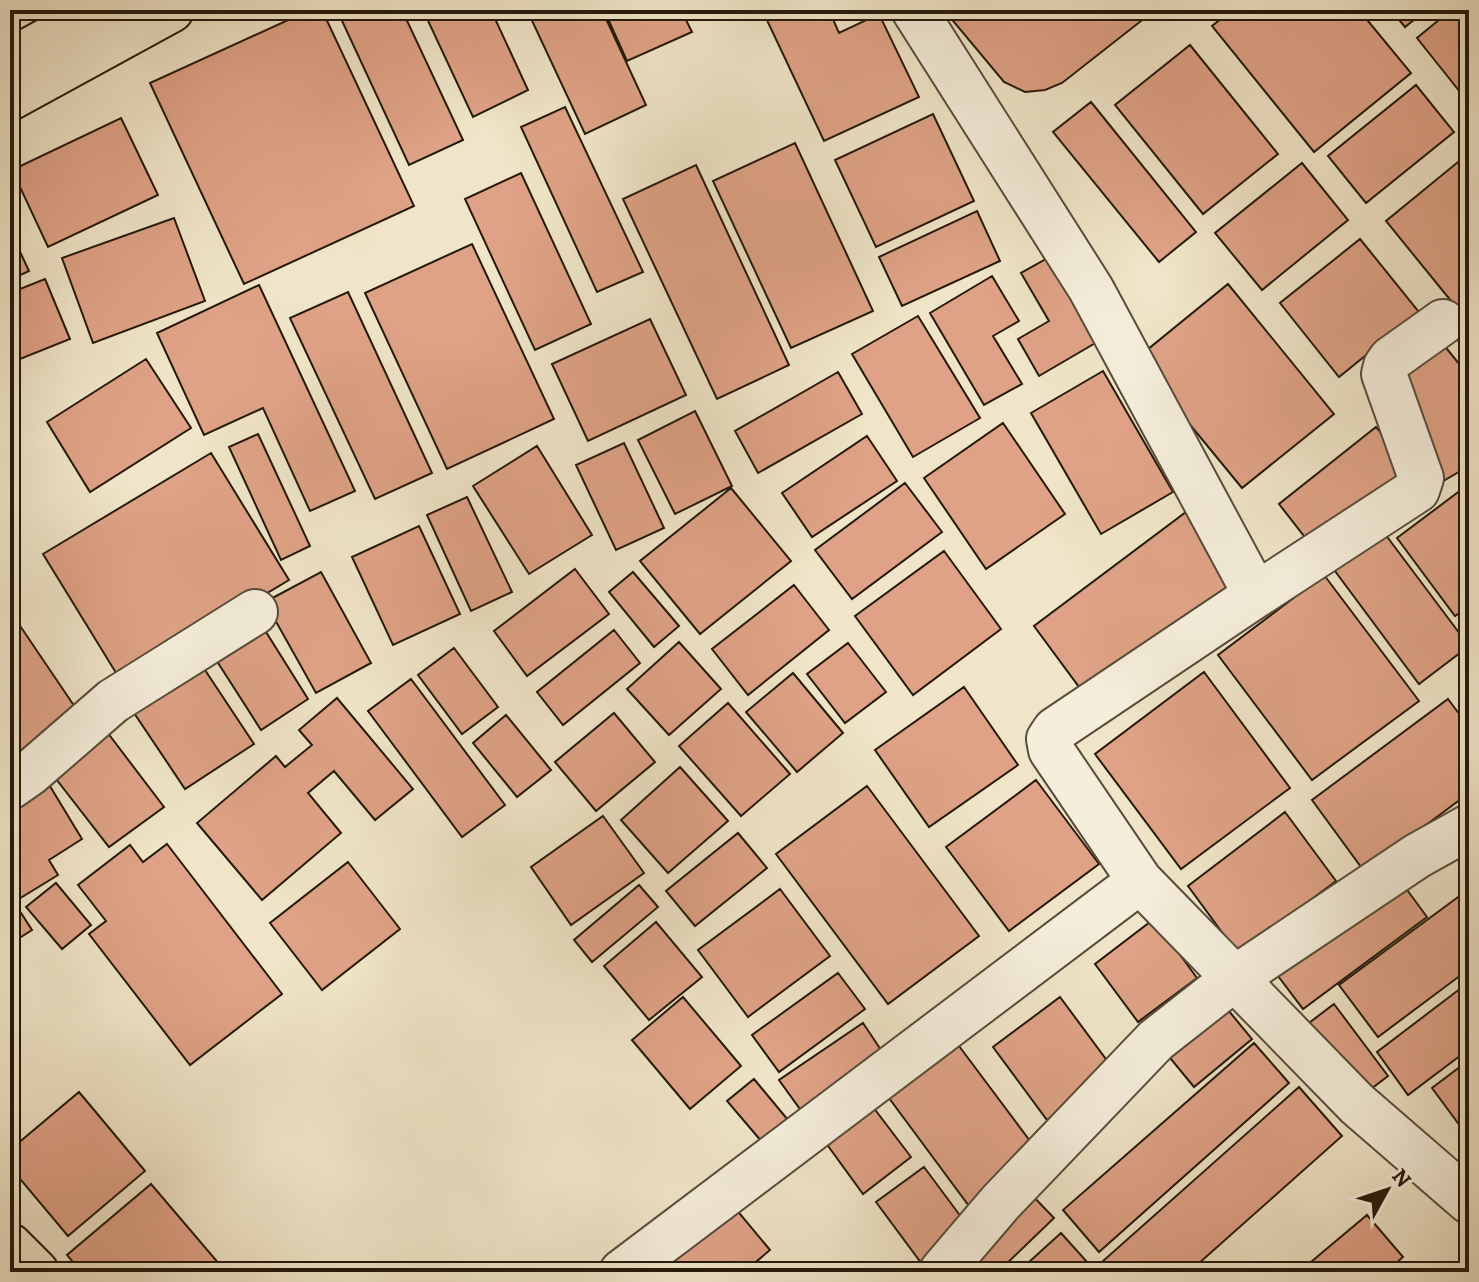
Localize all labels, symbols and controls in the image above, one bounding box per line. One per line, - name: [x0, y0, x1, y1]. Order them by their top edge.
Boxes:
- north arrow: [1347, 1150, 1427, 1230]
- text: N: [1385, 1162, 1418, 1194]

